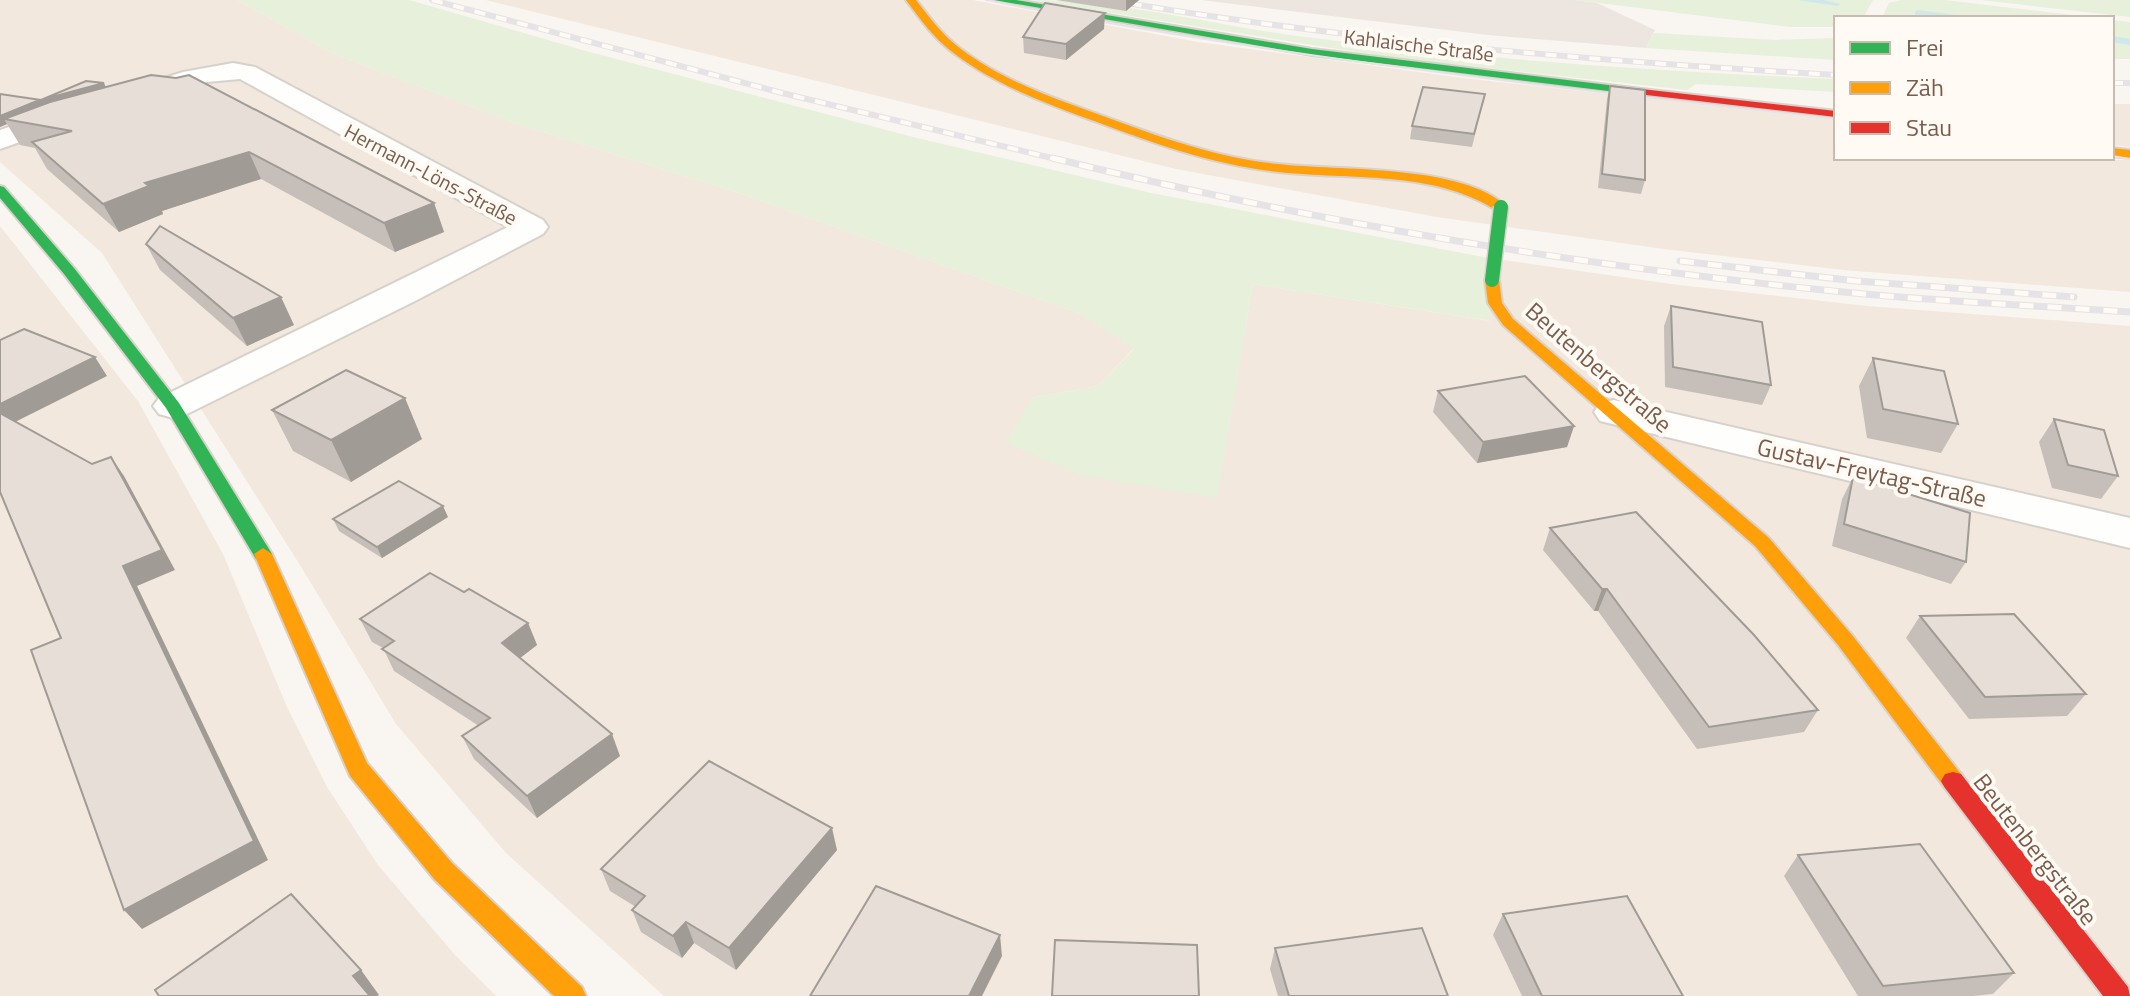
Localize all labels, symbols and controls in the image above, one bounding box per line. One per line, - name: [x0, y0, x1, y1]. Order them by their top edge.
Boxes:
- legend: [1834, 16, 2114, 160]
- street label: Kahlaische Straße: [1342, 20, 1496, 70]
- text: Frei: [1906, 29, 1944, 65]
- text: Zäh: [1906, 69, 1944, 105]
- text: Stau: [1906, 109, 1952, 145]
- street label: Hermann-Löns-Straße: [339, 115, 523, 233]
- street label: Beutenbergstraße: [1518, 293, 1680, 441]
- street label: Gustav-Freytag-Straße: [1754, 428, 1990, 516]
- street label: Beutenbergstraße: [1965, 765, 2107, 933]

